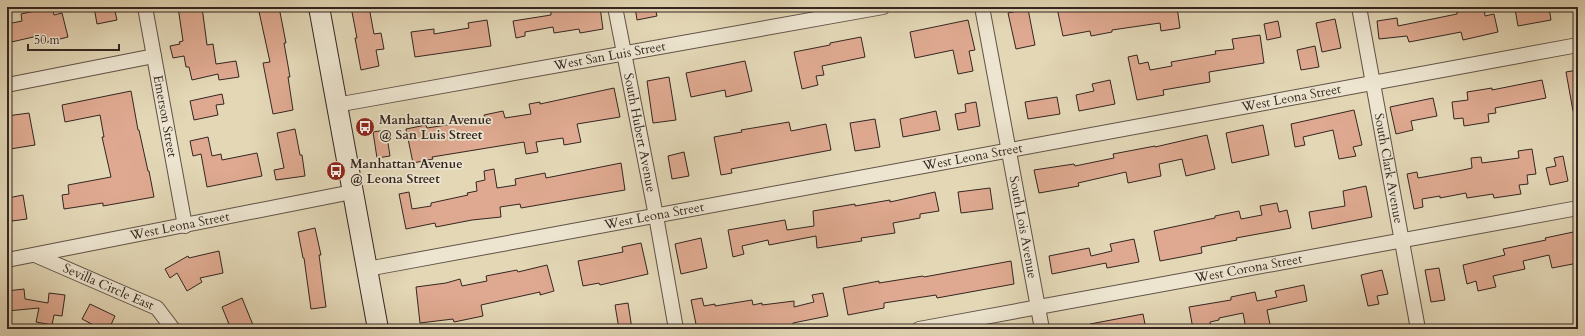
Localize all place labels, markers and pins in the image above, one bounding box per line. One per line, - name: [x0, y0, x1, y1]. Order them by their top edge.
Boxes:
- place label: Manhattan Avenue @ San Luis Street: [379, 111, 492, 144]
- bus stop icon: Manhattan Avenue @ San Luis Street: [354, 116, 376, 138]
- place label: Manhattan Avenue @ Leona Street: [350, 155, 463, 188]
- bus stop icon: Manhattan Avenue @ Leona Street: [325, 160, 347, 182]

